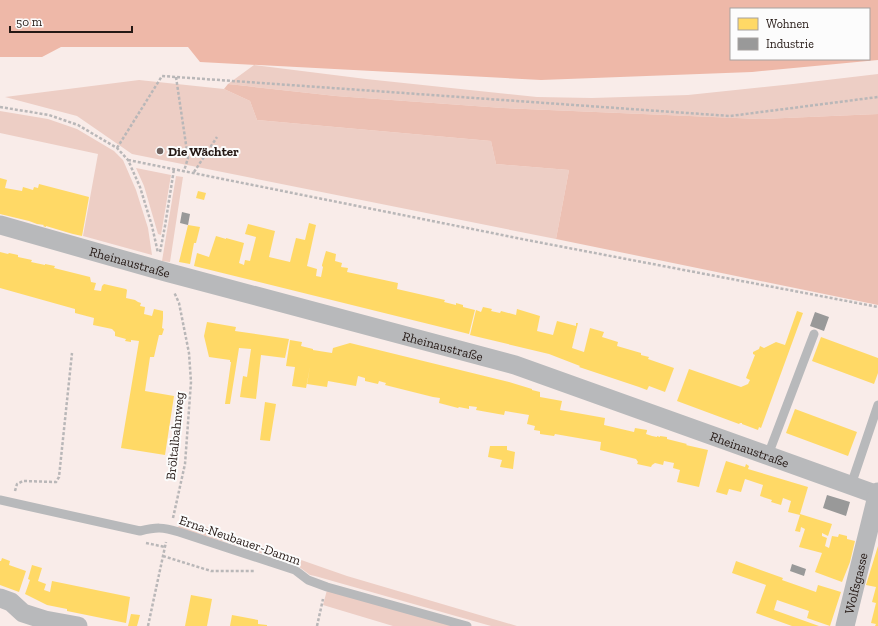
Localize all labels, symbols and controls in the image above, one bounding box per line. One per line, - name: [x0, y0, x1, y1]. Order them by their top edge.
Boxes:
- scale bar: [10, 8, 132, 34]
- legend: [730, 8, 870, 60]
- text: 50 m: [16, 15, 43, 29]
- text: Wohnen: [766, 17, 809, 31]
- text: Industrie: [766, 37, 814, 51]
- place label: Die Wächter: [168, 144, 239, 159]
- marker: Die Wächter: [155, 146, 165, 156]
- street label: Rheinaustraße: [88, 243, 172, 280]
- street label: Rheinaustraße: [401, 328, 485, 364]
- street label: Bröltalbahnweg: [163, 391, 187, 481]
- street label: Rheinaustraße: [708, 428, 791, 470]
- street label: Erna-Neubauer-Damm: [177, 512, 304, 568]
- street label: Wolfsgasse: [841, 551, 870, 615]

